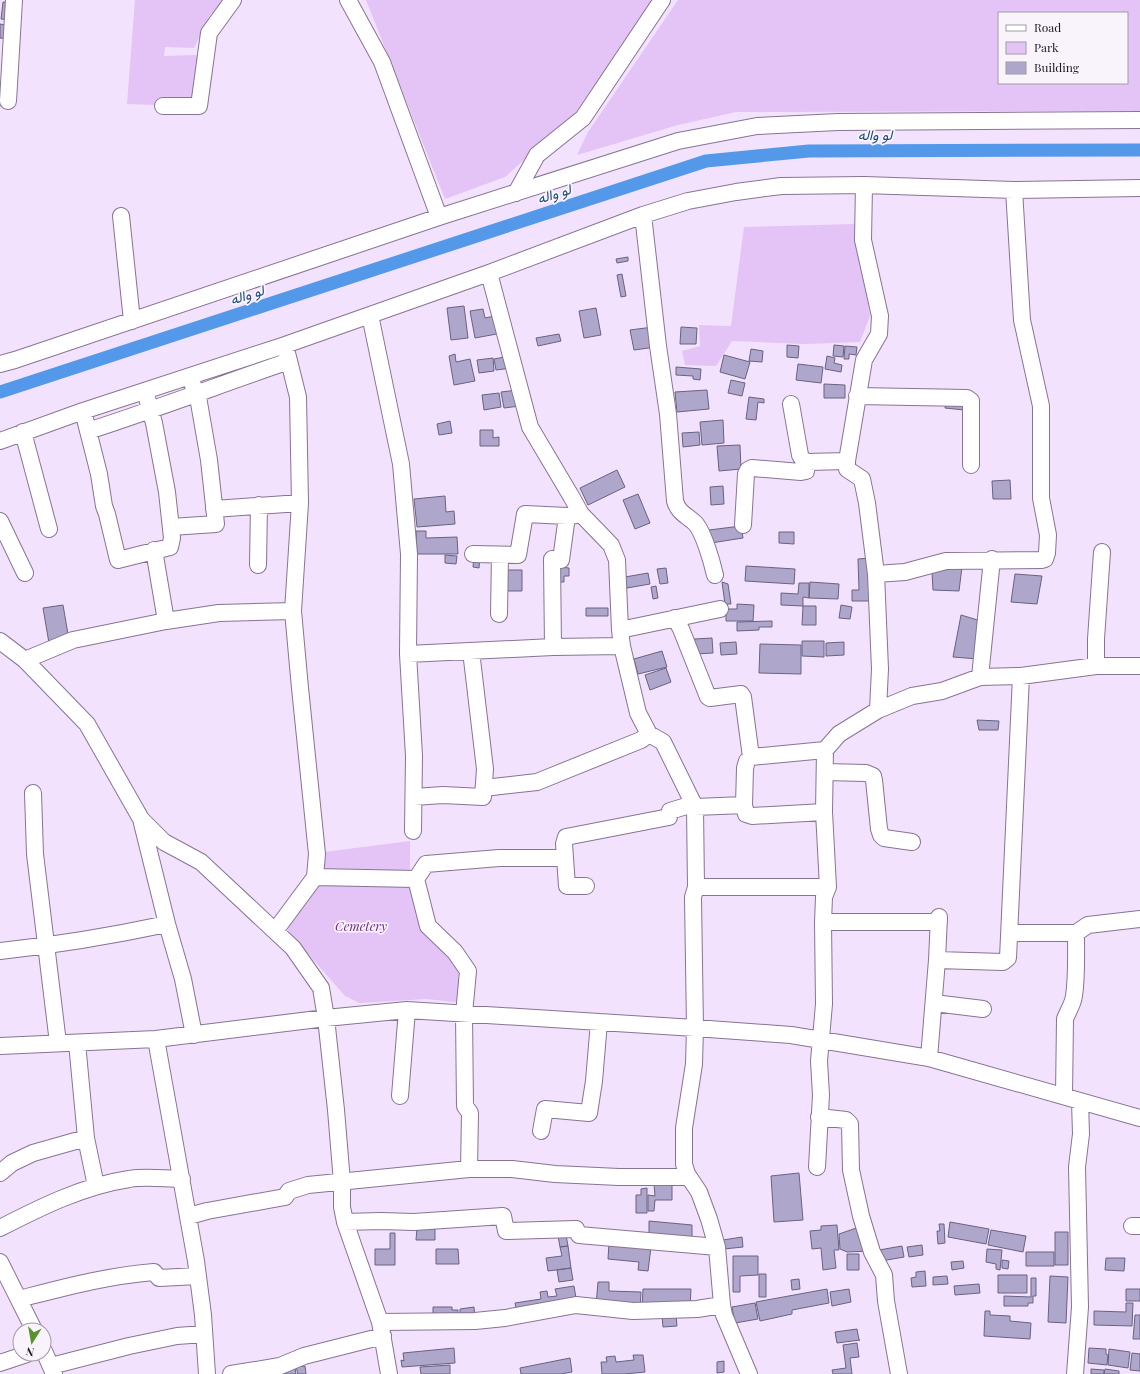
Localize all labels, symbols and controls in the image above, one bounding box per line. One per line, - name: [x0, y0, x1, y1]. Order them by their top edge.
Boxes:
- legend: [998, 12, 1128, 84]
- text: Road: [1034, 19, 1061, 35]
- text: Park: [1034, 39, 1059, 55]
- text: Building: [1034, 59, 1080, 75]
- water label: لو واله: [858, 125, 894, 144]
- water label: لو واله: [534, 179, 575, 208]
- water label: لو واله: [227, 280, 268, 309]
- park label: Cemetery: [335, 917, 387, 934]
- north arrow: [12, 1322, 52, 1362]
- text: N: [25, 1344, 35, 1360]

